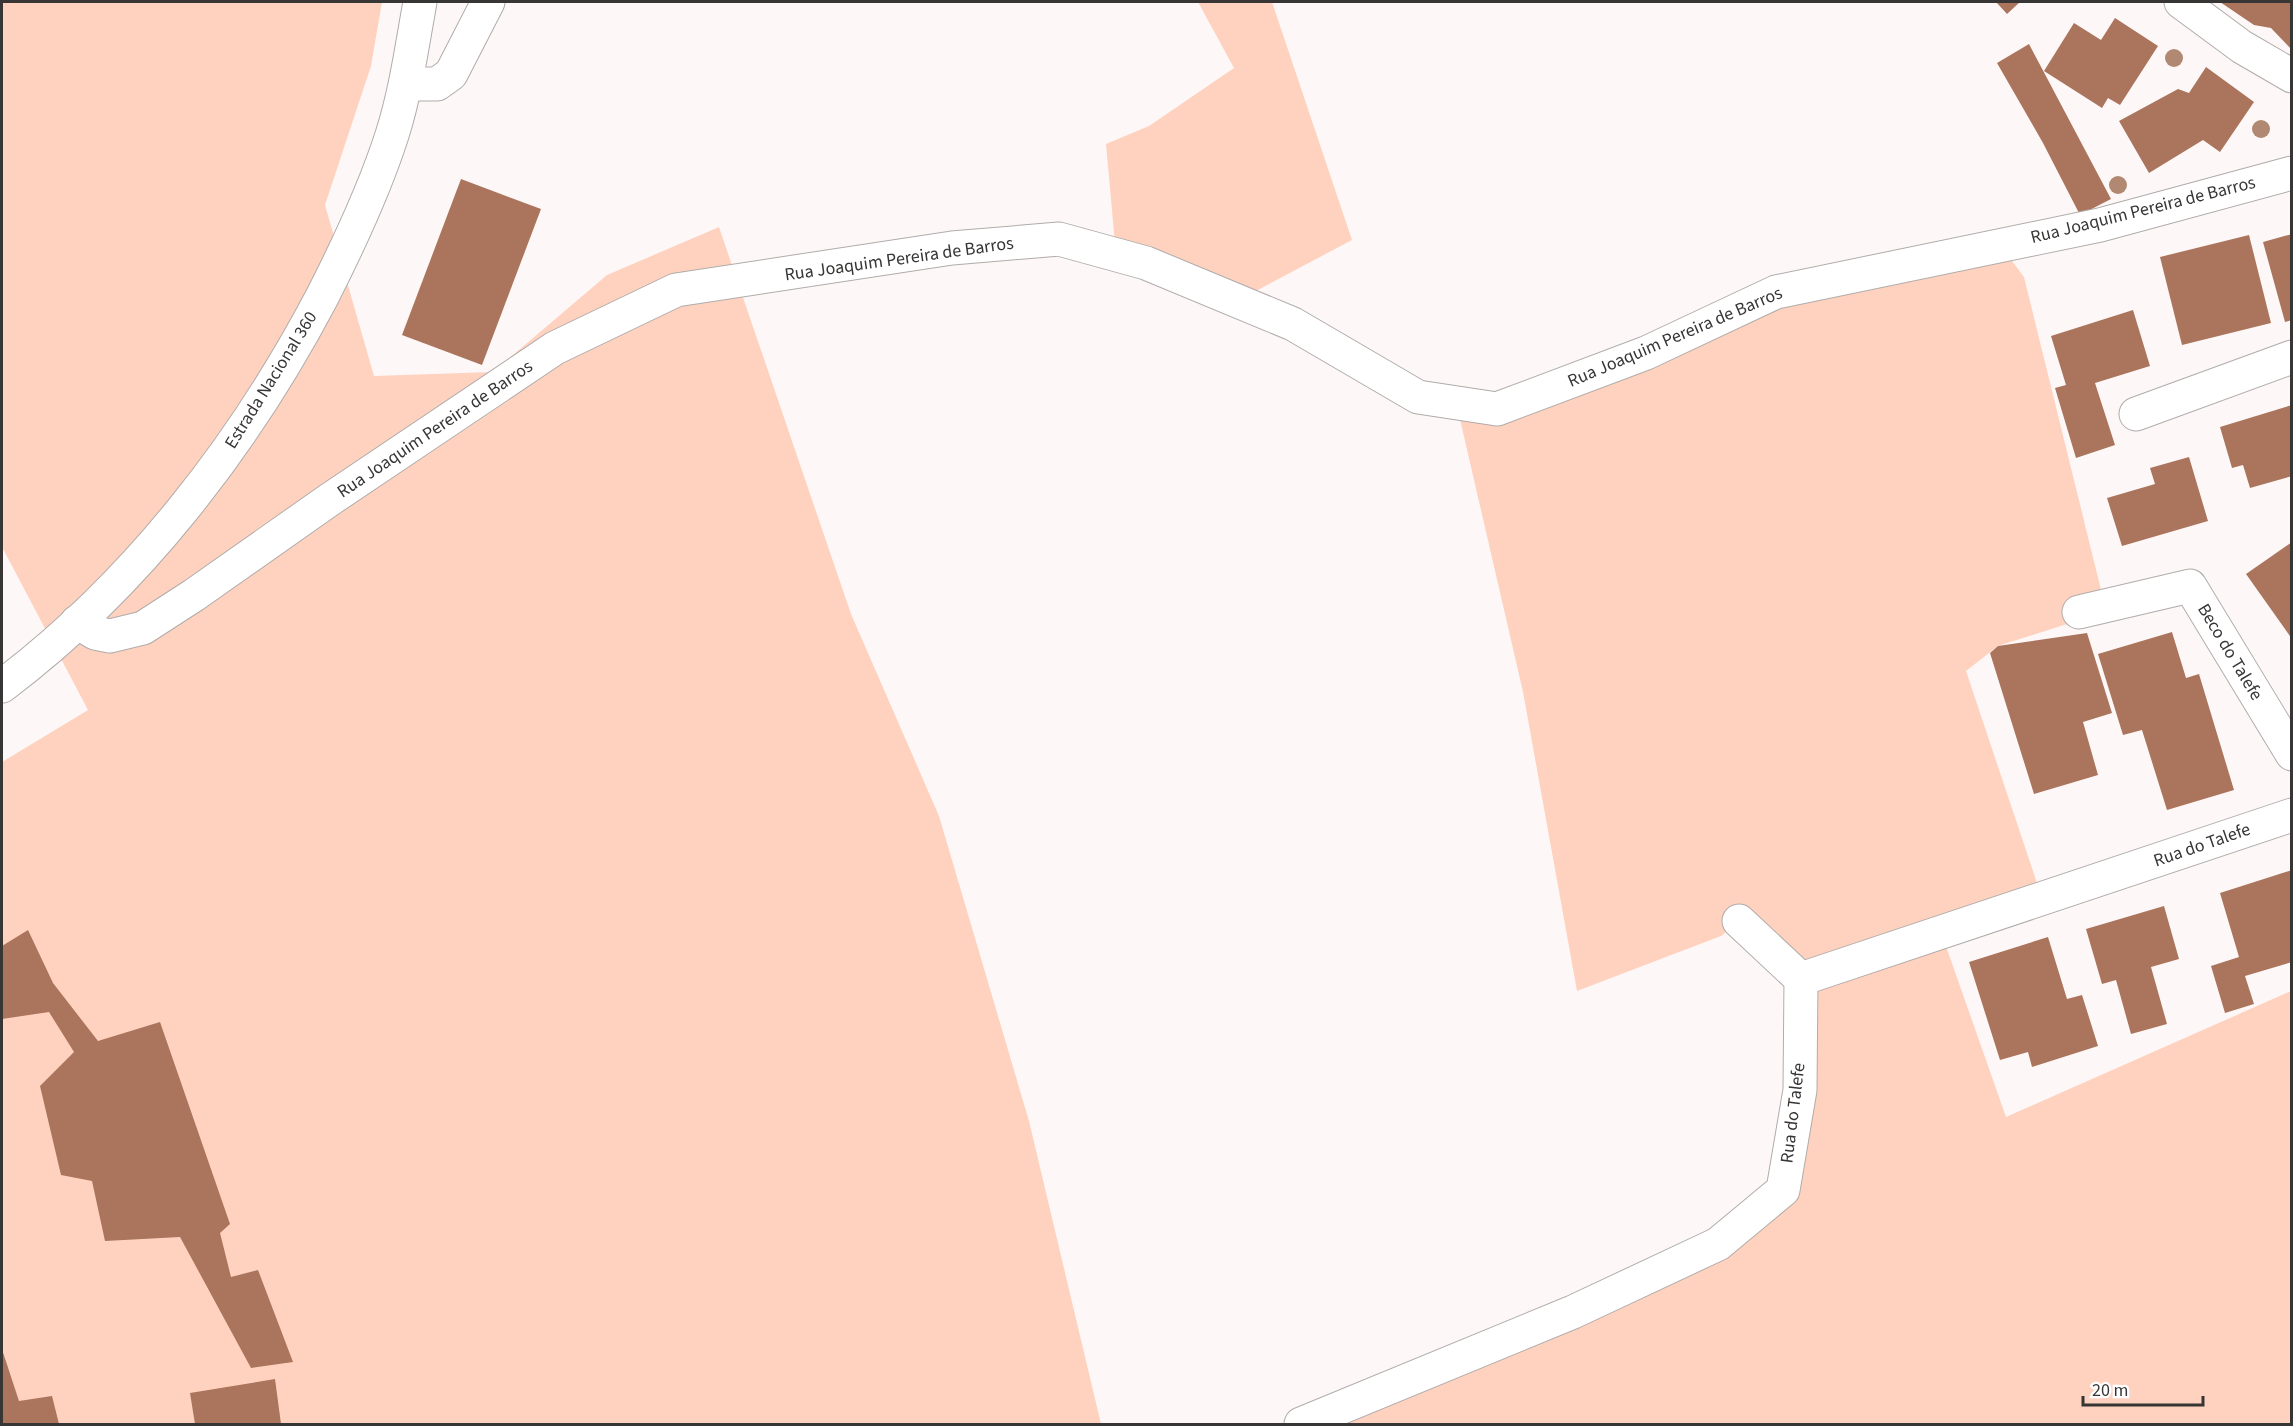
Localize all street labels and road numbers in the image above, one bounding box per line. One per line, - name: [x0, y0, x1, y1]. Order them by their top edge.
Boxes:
- street label: Rua Joaquim Pereira de Barros: [2028, 170, 2258, 250]
- street label: Rua Joaquim Pereira de Barros: [783, 231, 1015, 287]
- street label: Rua Joaquim Pereira de Barros: [1564, 280, 1786, 394]
- street label: Estrada Nacional 360: [219, 307, 323, 453]
- street label: Rua Joaquim Pereira de Barros: [332, 354, 538, 504]
- street label: Beco do Talefe: [2191, 599, 2269, 705]
- street label: Rua do Talefe: [2150, 817, 2254, 873]
- street label: Rua do Talefe: [1774, 1061, 1812, 1165]

